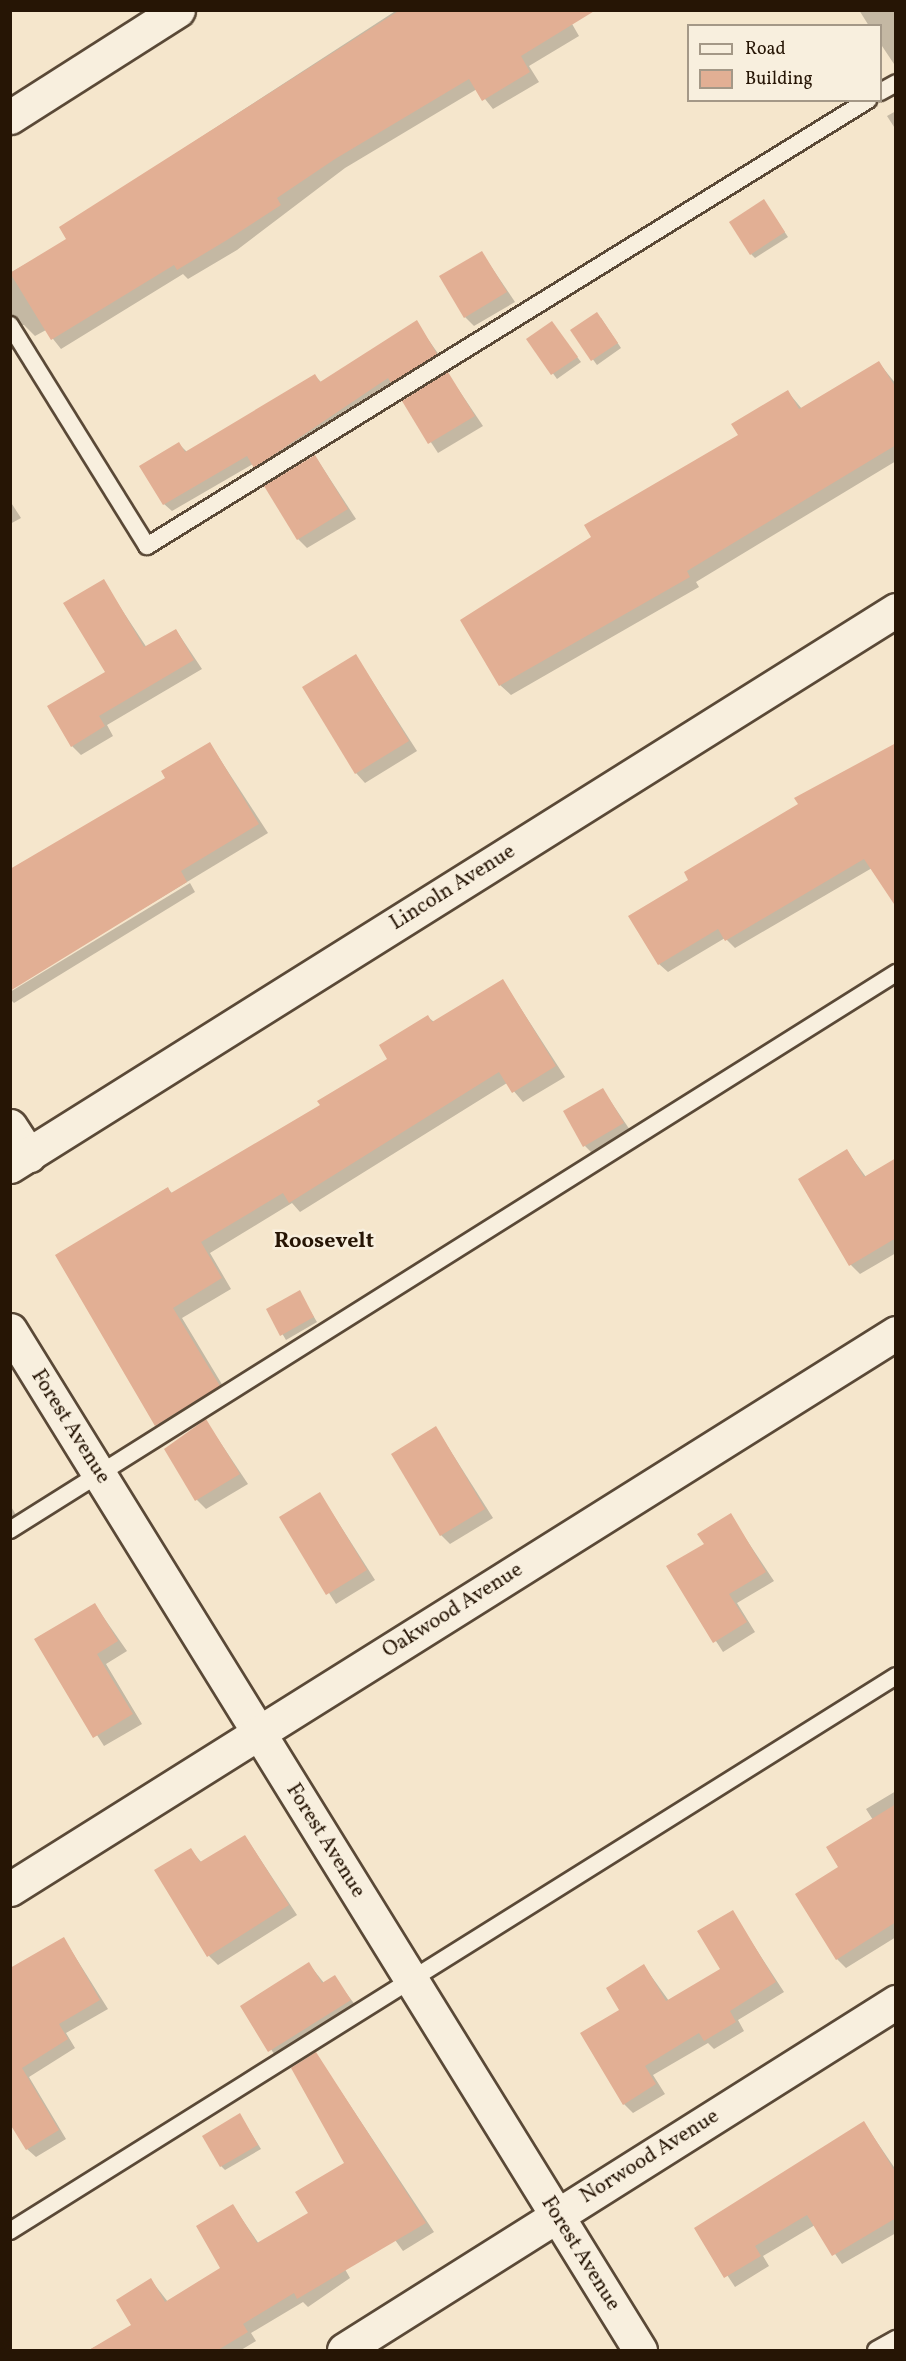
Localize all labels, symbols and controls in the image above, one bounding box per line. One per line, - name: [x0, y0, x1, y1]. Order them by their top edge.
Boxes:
- legend: [687, 24, 882, 102]
- text: Road: [745, 37, 786, 62]
- text: Building: [745, 67, 813, 92]
- street label: Lincoln Avenue: [386, 840, 520, 936]
- district label: Roosevelt: [274, 1229, 374, 1255]
- street label: Forest Avenue: [25, 1365, 115, 1489]
- street label: Oakwood Avenue: [378, 1558, 528, 1664]
- street label: Forest Avenue: [280, 1779, 370, 1903]
- street label: Norwood Avenue: [576, 2104, 724, 2210]
- street label: Forest Avenue: [535, 2192, 625, 2316]

